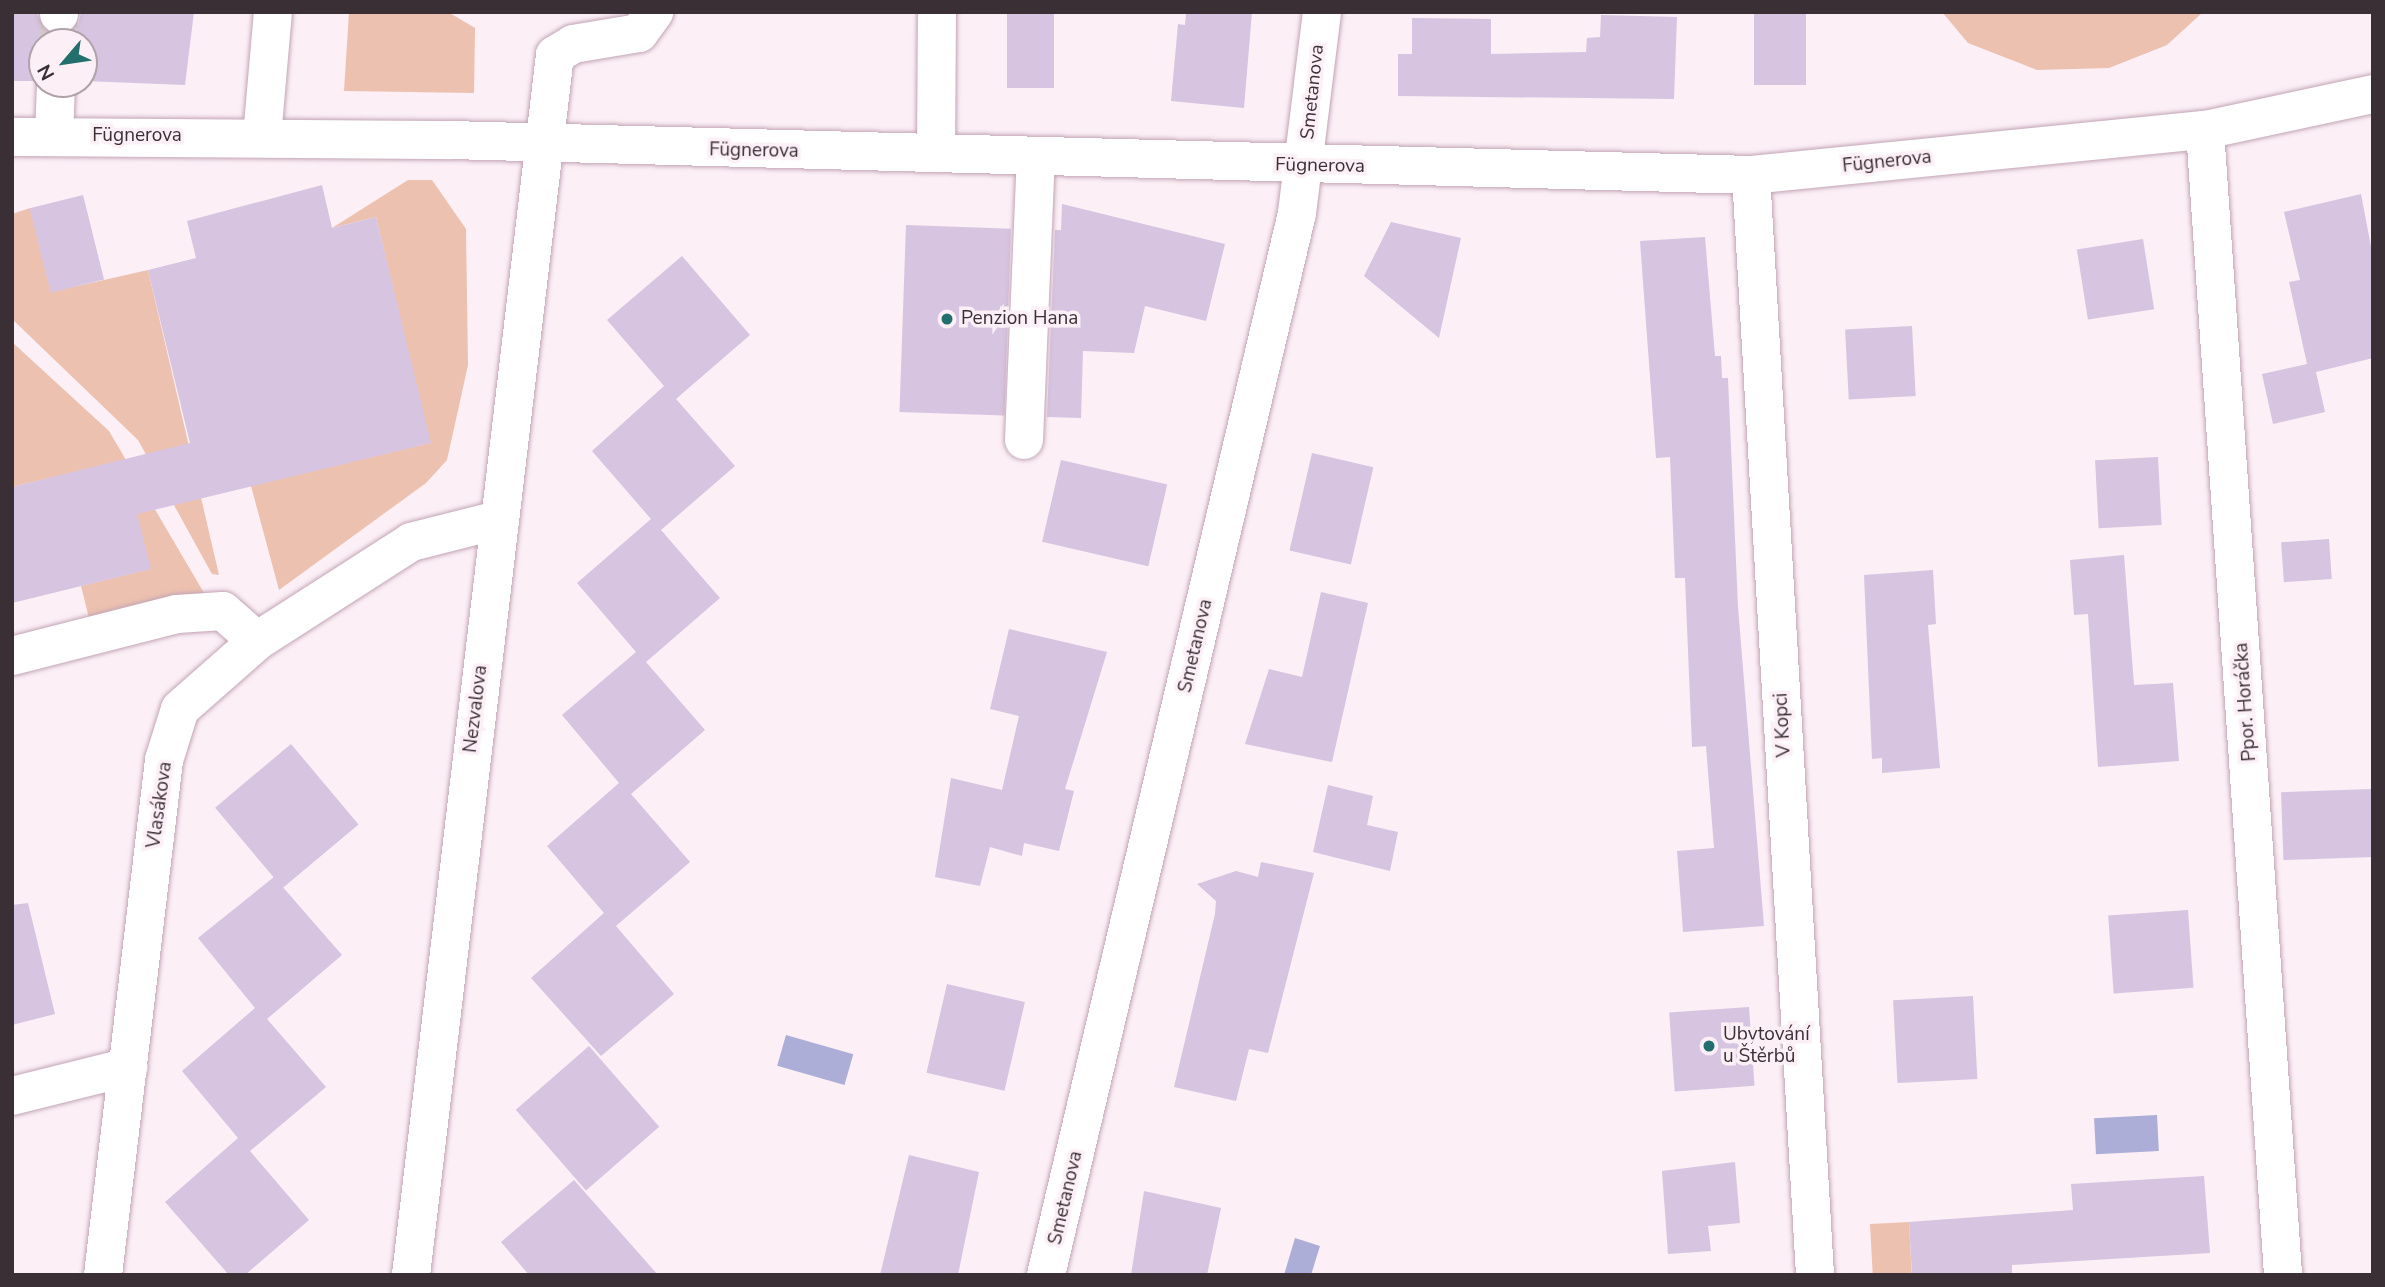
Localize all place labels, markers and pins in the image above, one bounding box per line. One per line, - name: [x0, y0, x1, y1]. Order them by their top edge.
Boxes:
- place label: Penzion Hana: [961, 308, 1078, 330]
- marker: Penzion Hana: [939, 311, 955, 327]
- place label: Ubytování u Štěrbů: [1723, 1024, 1810, 1068]
- marker: Ubytování u Štěrbů: [1701, 1038, 1717, 1054]

